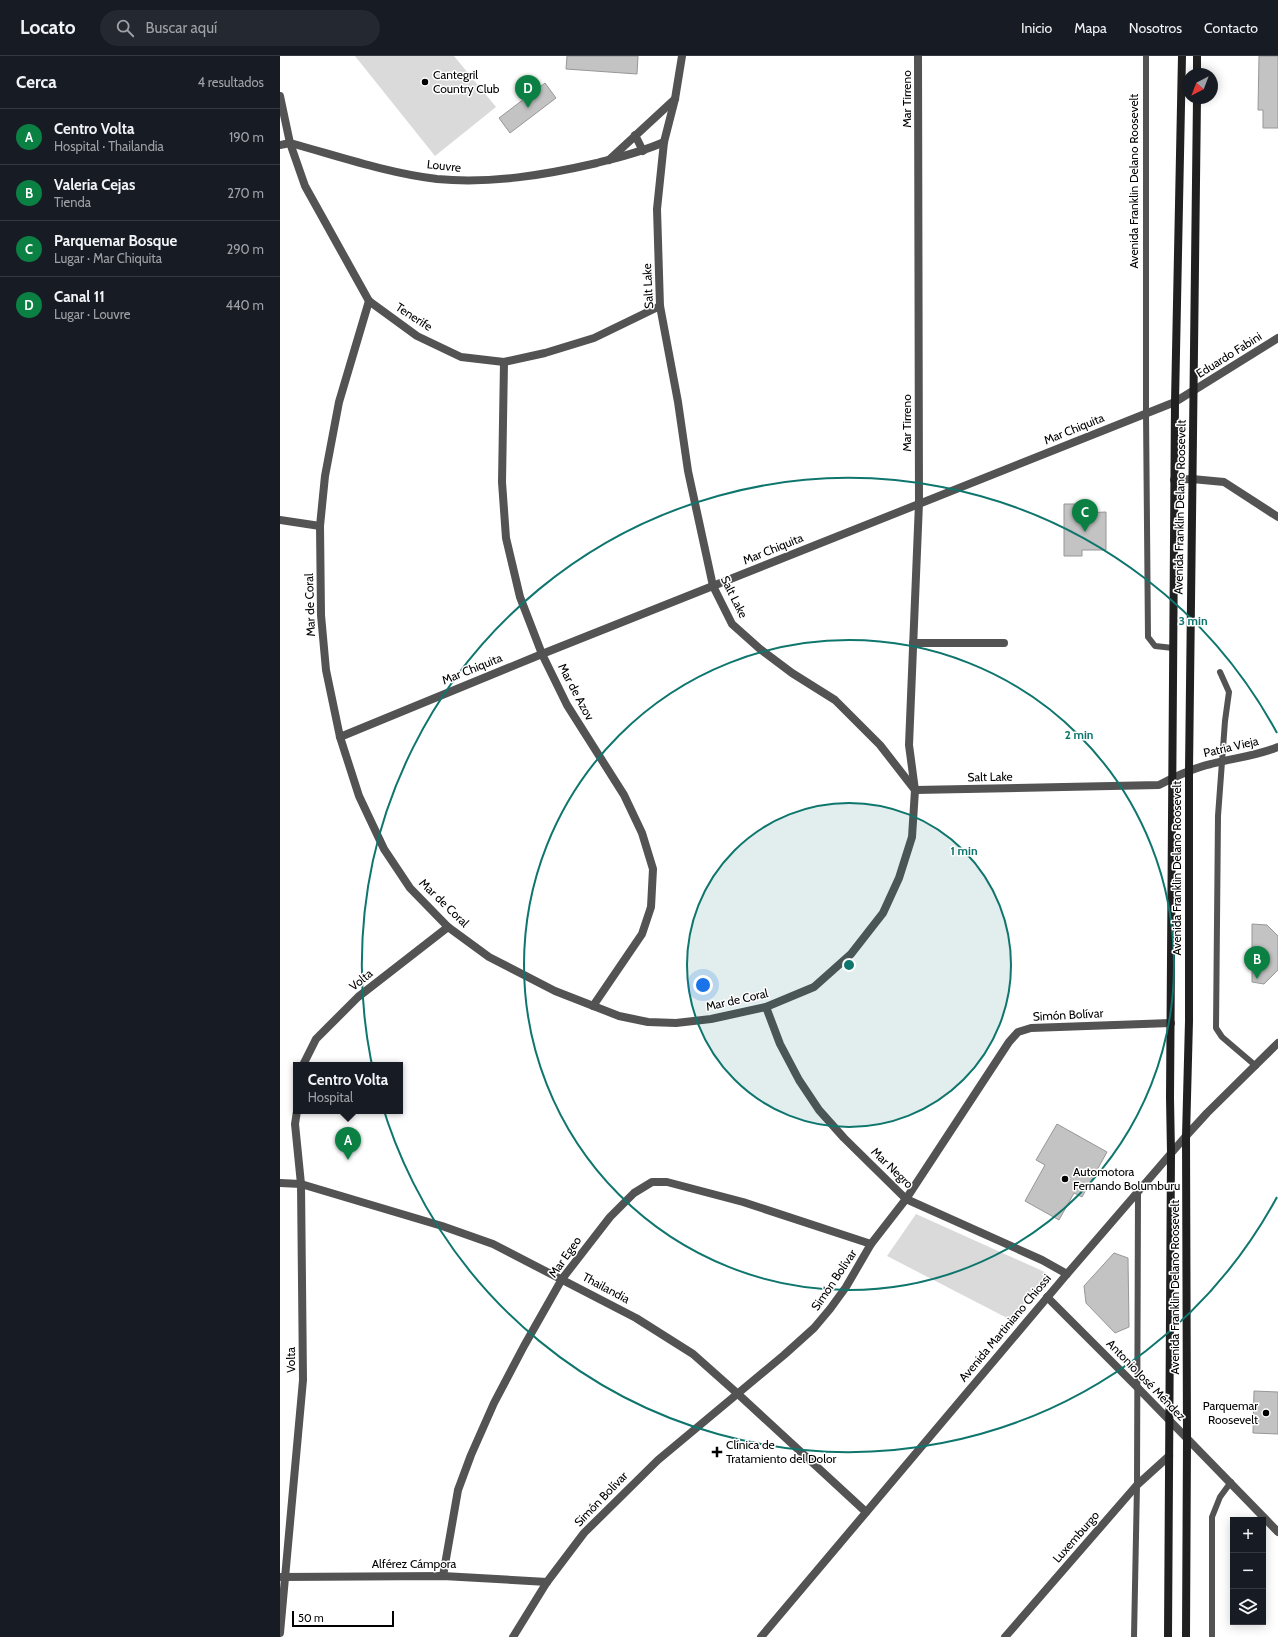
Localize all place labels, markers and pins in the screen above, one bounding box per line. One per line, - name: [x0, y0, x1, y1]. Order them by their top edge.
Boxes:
- place label: Cantegril Country Club: [433, 67, 500, 96]
- pin: D: [515, 75, 541, 108]
- marker: Cantegril Country Club: [420, 77, 430, 87]
- pin: C: [1072, 499, 1098, 532]
- pin: B: [1244, 946, 1270, 979]
- centre of rings: [842, 958, 856, 972]
- pin: A: [335, 1127, 361, 1160]
- place label: Automotora Fernando Bolumburu: [1073, 1164, 1180, 1193]
- marker: Automotora Fernando Bolumburu: [1060, 1174, 1070, 1184]
- place label: Parquemar Roosevelt: [1203, 1398, 1258, 1427]
- marker: Parquemar Roosevelt: [1261, 1408, 1271, 1418]
- place label: Clínica de Tratamiento del Dolor: [726, 1437, 837, 1466]
- marker: Clínica de Tratamiento del Dolor: [711, 1446, 723, 1458]

